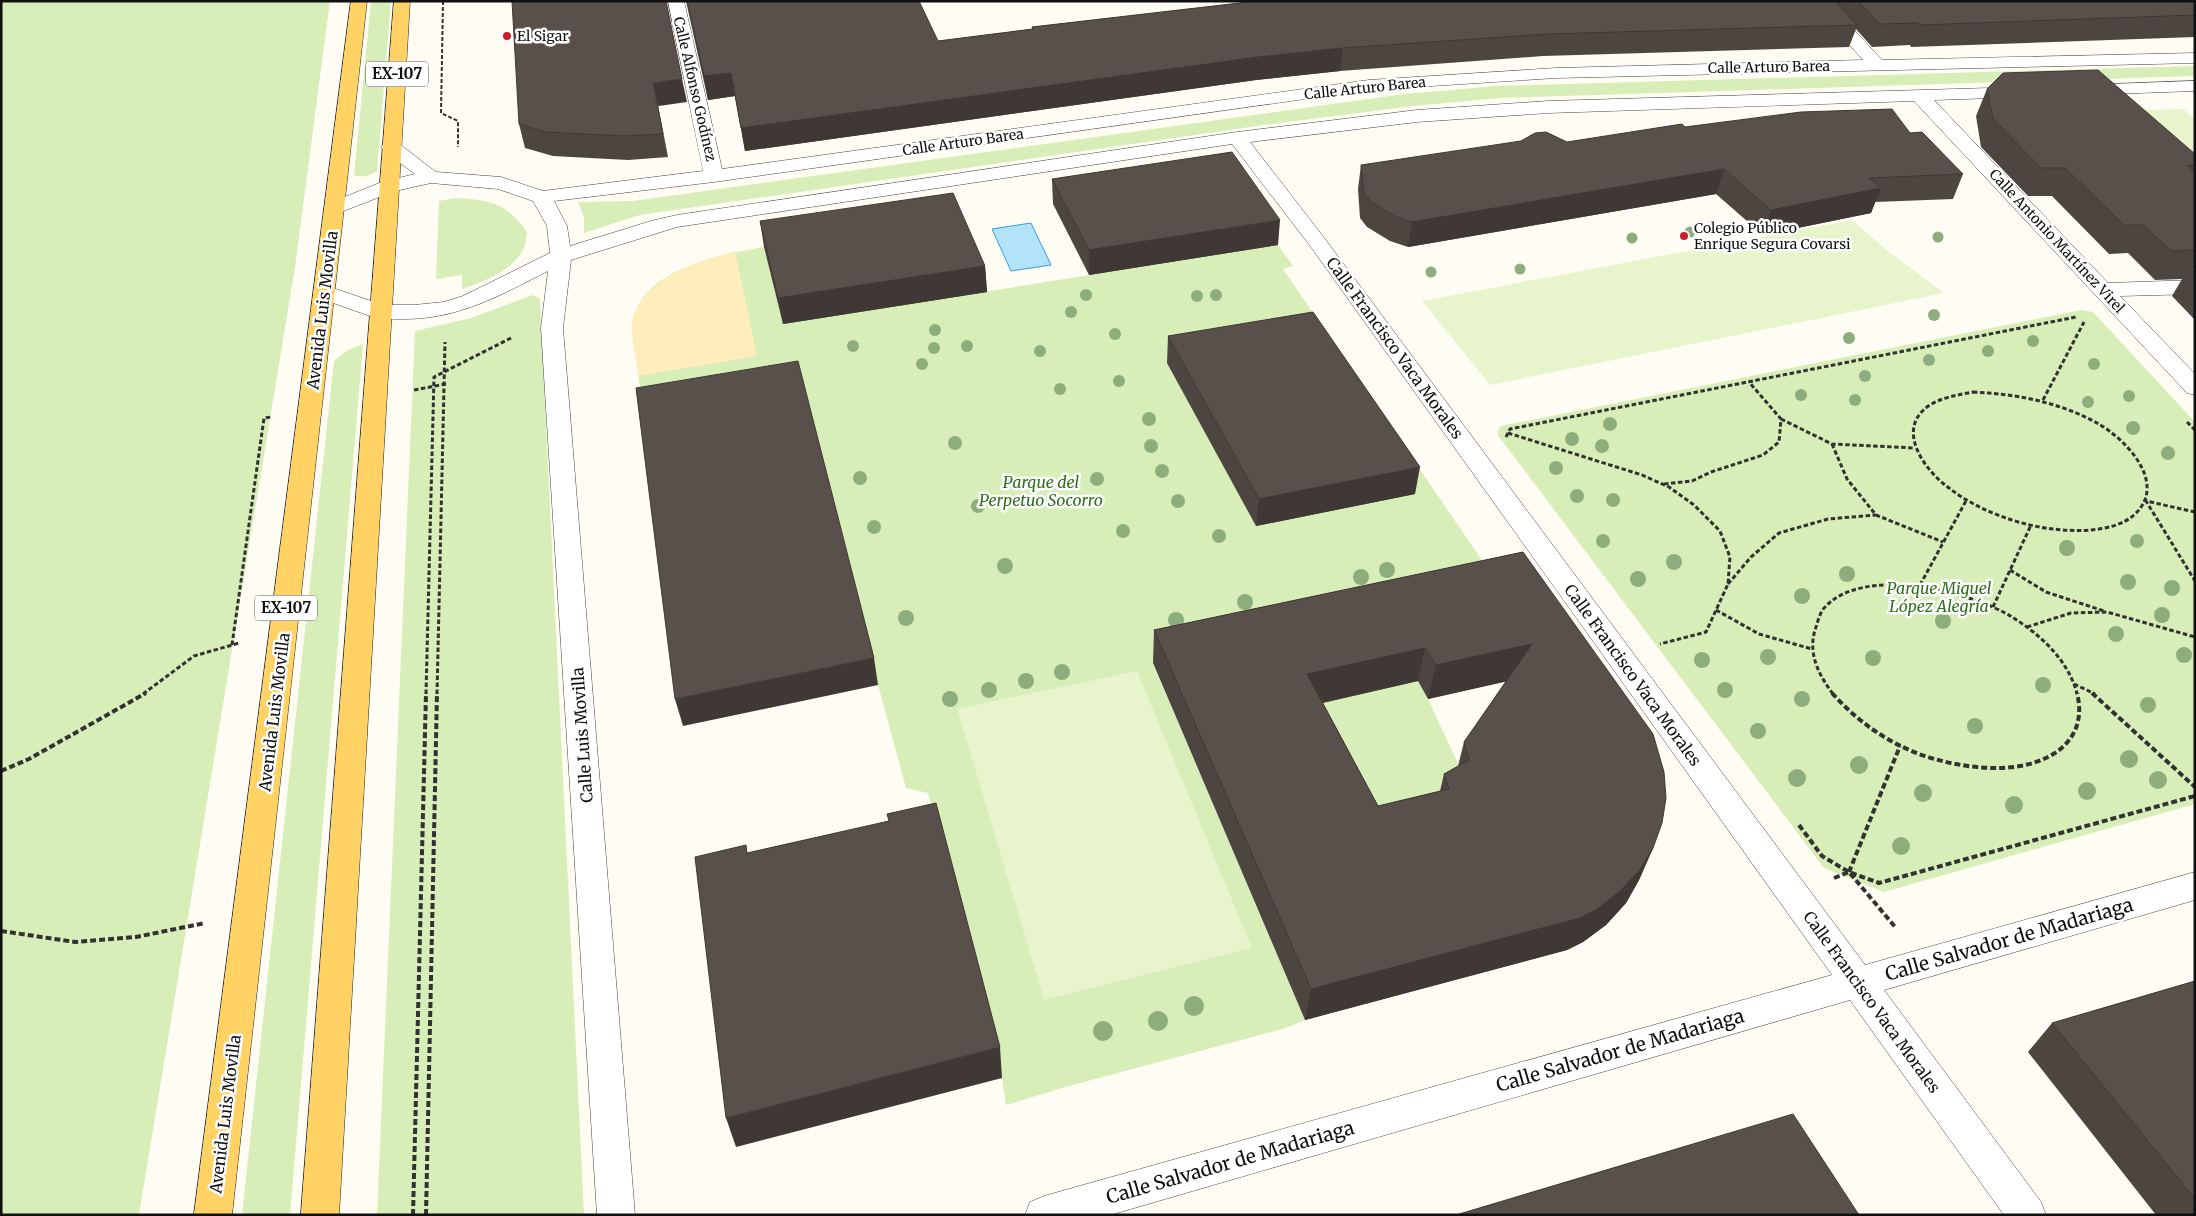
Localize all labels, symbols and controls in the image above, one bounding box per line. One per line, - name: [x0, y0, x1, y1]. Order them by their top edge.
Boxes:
- street label: Calle Alfonso Godínez: [670, 15, 720, 163]
- place label: El Sigar: [517, 27, 568, 45]
- marker: El Sigar: [501, 30, 513, 42]
- street label: Calle Arturo Barea: [1708, 57, 1831, 77]
- road number: EX-107: [366, 62, 428, 86]
- street label: Calle Arturo Barea: [1303, 73, 1427, 103]
- street label: Calle Arturo Barea: [901, 125, 1025, 159]
- street label: Calle Antonio Martínez Virel: [1986, 165, 2129, 317]
- place label: Colegio Público Enrique Segura Covarsi: [1694, 219, 1851, 253]
- street label: Avenida Luis Movilla: [302, 229, 342, 391]
- marker: Colegio Público Enrique Segura Covarsi: [1678, 230, 1690, 242]
- street label: Calle Francisco Vaca Morales: [1322, 253, 1468, 443]
- park label: Parque del Perpetuo Socorro: [979, 472, 1103, 510]
- park label: Parque Miguel López Alegría: [1886, 578, 1992, 616]
- street label: Calle Francisco Vaca Morales: [1560, 580, 1706, 770]
- road number: EX-107: [255, 596, 317, 620]
- street label: Avenida Luis Movilla: [254, 631, 294, 793]
- street label: Calle Luis Movilla: [567, 666, 597, 803]
- street label: Calle Salvador de Madariaga: [1882, 892, 2136, 986]
- street label: Calle Francisco Vaca Morales: [1799, 907, 1945, 1097]
- street label: Calle Salvador de Madariaga: [1493, 1003, 1747, 1097]
- street label: Avenida Luis Movilla: [205, 1033, 245, 1195]
- street label: Calle Salvador de Madariaga: [1103, 1115, 1357, 1209]

